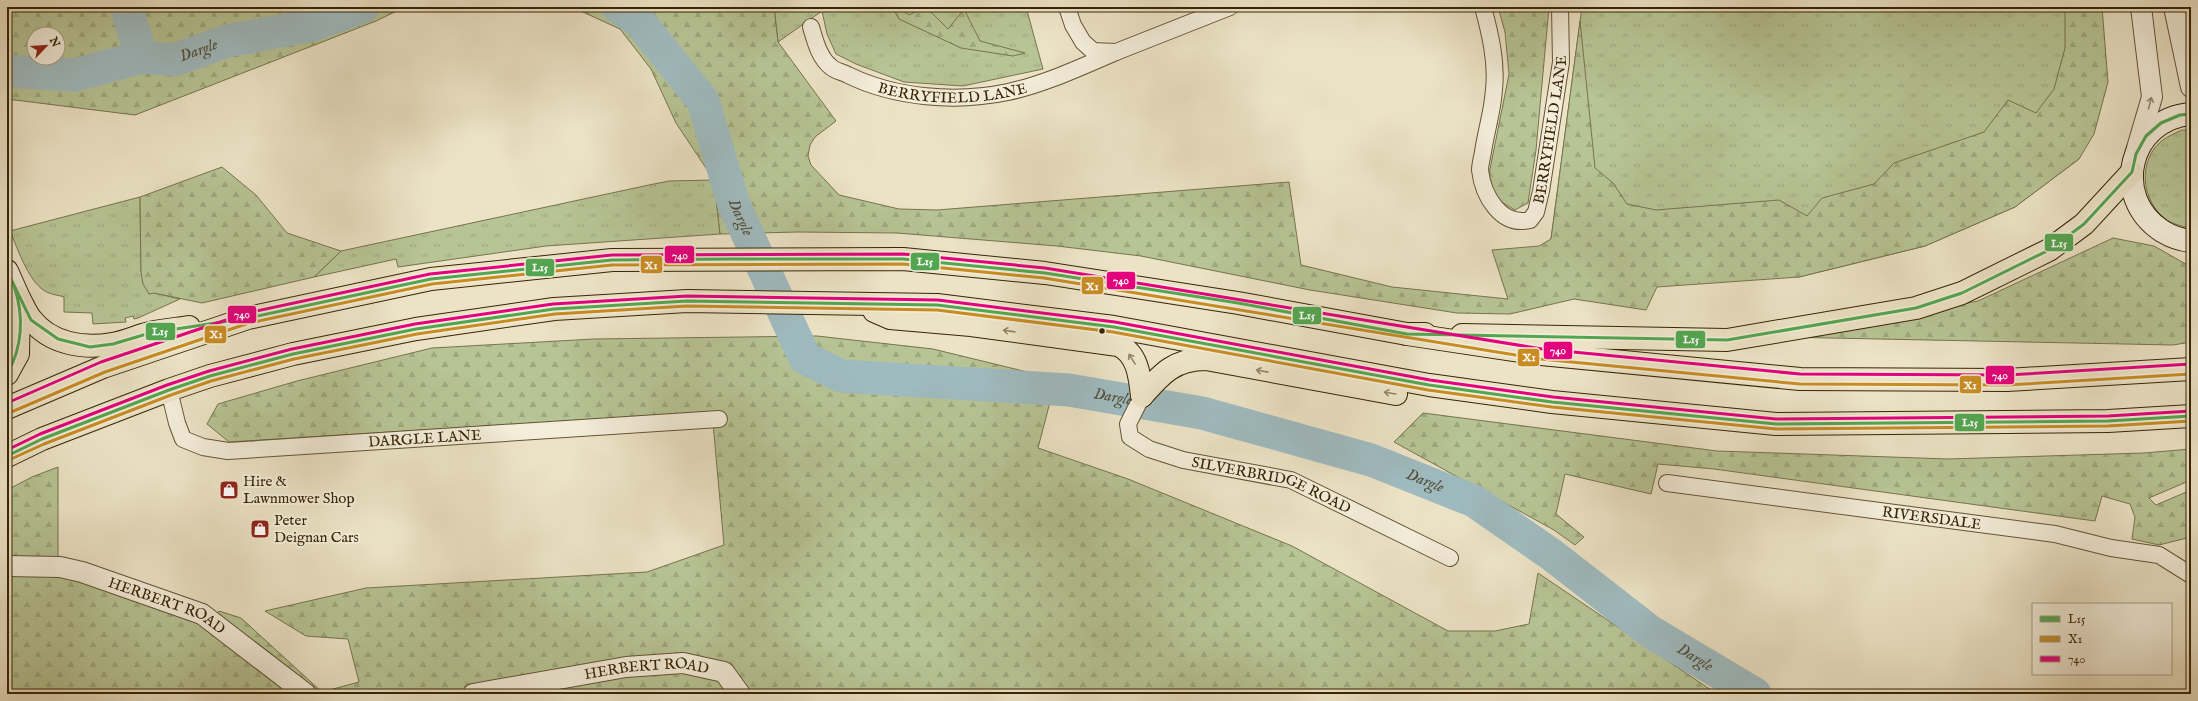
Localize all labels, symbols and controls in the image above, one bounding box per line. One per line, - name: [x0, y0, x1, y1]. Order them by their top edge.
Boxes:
- north arrow: [26, 26, 66, 66]
- text: N: [45, 34, 63, 50]
- water label: Dargle: [177, 35, 221, 67]
- street label: BERRYFIELD LANE: [1529, 55, 1571, 206]
- street label: BERRYFIELD LANE: [876, 78, 1029, 107]
- one-way arrow: [2147, 96, 2155, 109]
- water label: Dargle: [723, 197, 757, 240]
- line badge: L15: [2044, 233, 2074, 252]
- text: L15: [2050, 237, 2067, 251]
- line badge: 740: [664, 245, 695, 264]
- text: 740: [672, 249, 689, 263]
- line badge: L15: [910, 252, 940, 271]
- line badge: X1: [640, 255, 663, 274]
- text: L15: [916, 255, 933, 269]
- line badge: L15: [525, 258, 555, 277]
- text: X1: [644, 259, 658, 273]
- text: L15: [531, 261, 548, 275]
- line badge: 740: [1106, 271, 1136, 290]
- text: 740: [1113, 274, 1130, 288]
- line badge: X1: [1081, 276, 1104, 295]
- text: X1: [1085, 280, 1099, 294]
- line badge: 740: [227, 305, 257, 324]
- line badge: L15: [1292, 306, 1322, 325]
- text: 740: [234, 308, 251, 322]
- text: L15: [1298, 309, 1315, 323]
- line badge: L15: [145, 322, 176, 341]
- text: L15: [151, 325, 168, 339]
- line badge: X1: [204, 325, 227, 344]
- unlabelled marker: [1097, 326, 1107, 336]
- one-way arrow: [1003, 327, 1016, 335]
- text: X1: [209, 328, 223, 342]
- line badge: L15: [1675, 330, 1706, 349]
- text: L15: [1682, 333, 1699, 347]
- line badge: 740: [1543, 341, 1573, 360]
- text: 740: [1550, 344, 1567, 358]
- line badge: X1: [1517, 348, 1540, 367]
- text: X1: [1522, 351, 1536, 365]
- one-way arrow: [1128, 353, 1136, 365]
- line badge: 740: [1985, 365, 2015, 385]
- one-way arrow: [1256, 366, 1269, 374]
- text: 740: [1992, 369, 2009, 383]
- line badge: X1: [1959, 375, 1982, 394]
- text: X1: [1963, 379, 1977, 393]
- water label: Dargle: [1092, 384, 1134, 411]
- one-way arrow: [1384, 389, 1397, 397]
- line badge: L15: [1954, 413, 1985, 432]
- text: L15: [1961, 416, 1978, 430]
- street label: DARGLE LANE: [367, 425, 482, 451]
- street label: SILVERBRIDGE ROAD: [1190, 452, 1354, 518]
- water label: Dargle: [1403, 465, 1447, 498]
- place label: Hire & Lawnmower Shop: [243, 472, 355, 508]
- shop icon: Hire & Lawnmower Shop: [218, 479, 240, 501]
- street label: RIVERSDALE: [1881, 502, 1983, 534]
- place label: Peter Deignan Cars: [274, 511, 359, 547]
- shop icon: Peter Deignan Cars: [249, 518, 271, 540]
- street label: HERBERT ROAD: [106, 572, 229, 638]
- legend: [2032, 603, 2172, 675]
- text: L15: [2068, 612, 2086, 627]
- text: X1: [2068, 632, 2082, 647]
- water label: Dargle: [1673, 640, 1717, 677]
- text: 740: [2068, 652, 2085, 667]
- street label: HERBERT ROAD: [583, 653, 711, 684]

